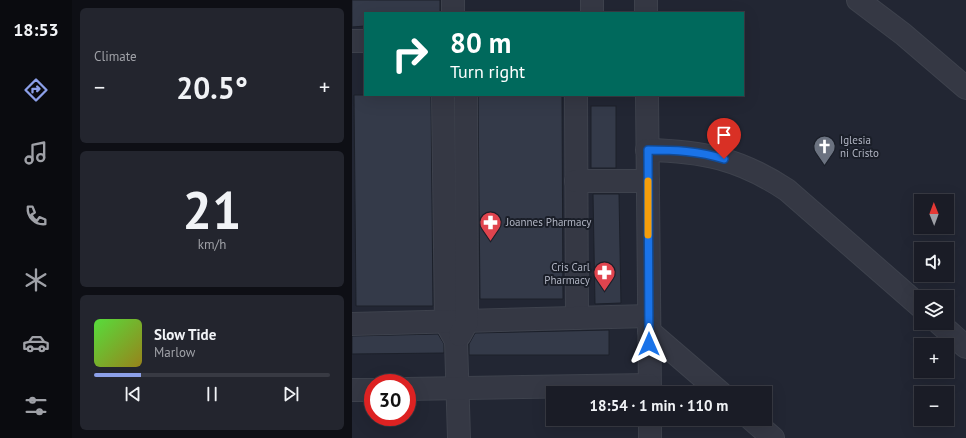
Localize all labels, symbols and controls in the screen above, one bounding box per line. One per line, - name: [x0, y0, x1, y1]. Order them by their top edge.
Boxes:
- text: 18:53: [13, 18, 59, 41]
- text: 80 m: [450, 24, 511, 61]
- icon: right: [384, 28, 436, 80]
- text: Climate: [94, 48, 137, 65]
- text: Turn right: [450, 60, 525, 83]
- text: 20.5°: [176, 68, 248, 107]
- text: −: [94, 73, 105, 101]
- text: +: [319, 73, 330, 101]
- icon: directions: [22, 76, 50, 104]
- pin: [707, 118, 741, 159]
- icon: arrive: [713, 124, 735, 146]
- church icon: Iglesia ni Cristo: [811, 133, 837, 166]
- place label: Iglesia ni Cristo: [840, 133, 879, 160]
- icon: music: [22, 139, 50, 167]
- text: 21: [183, 176, 241, 243]
- north arrow: [914, 194, 954, 234]
- map controls: [914, 194, 954, 426]
- icon: phone: [22, 202, 50, 230]
- pharmacy icon: Joannes Pharmacy: [478, 209, 504, 242]
- place label: Joannes Pharmacy: [505, 215, 592, 229]
- text: km/h: [198, 236, 226, 253]
- button: sound: [914, 242, 954, 282]
- place label: Cris Carl Pharmacy: [544, 260, 591, 287]
- pharmacy icon: Cris Carl Pharmacy: [592, 260, 618, 293]
- icon: climate: [22, 266, 50, 294]
- button: layers: [914, 290, 954, 330]
- position arrow: [628, 323, 670, 365]
- text: Slow Tide: [154, 325, 216, 344]
- icon: car: [22, 329, 50, 357]
- button: +: [914, 338, 954, 378]
- text: Marlow: [154, 344, 195, 361]
- speed limit sign: 30: [364, 374, 416, 426]
- icon: previous: [122, 383, 144, 405]
- icon: pause: [201, 383, 223, 405]
- icon: next: [280, 383, 302, 405]
- button: −: [914, 386, 954, 426]
- icon: filters: [22, 392, 50, 420]
- text: 18:54 · 1 min · 110 m: [590, 396, 728, 415]

